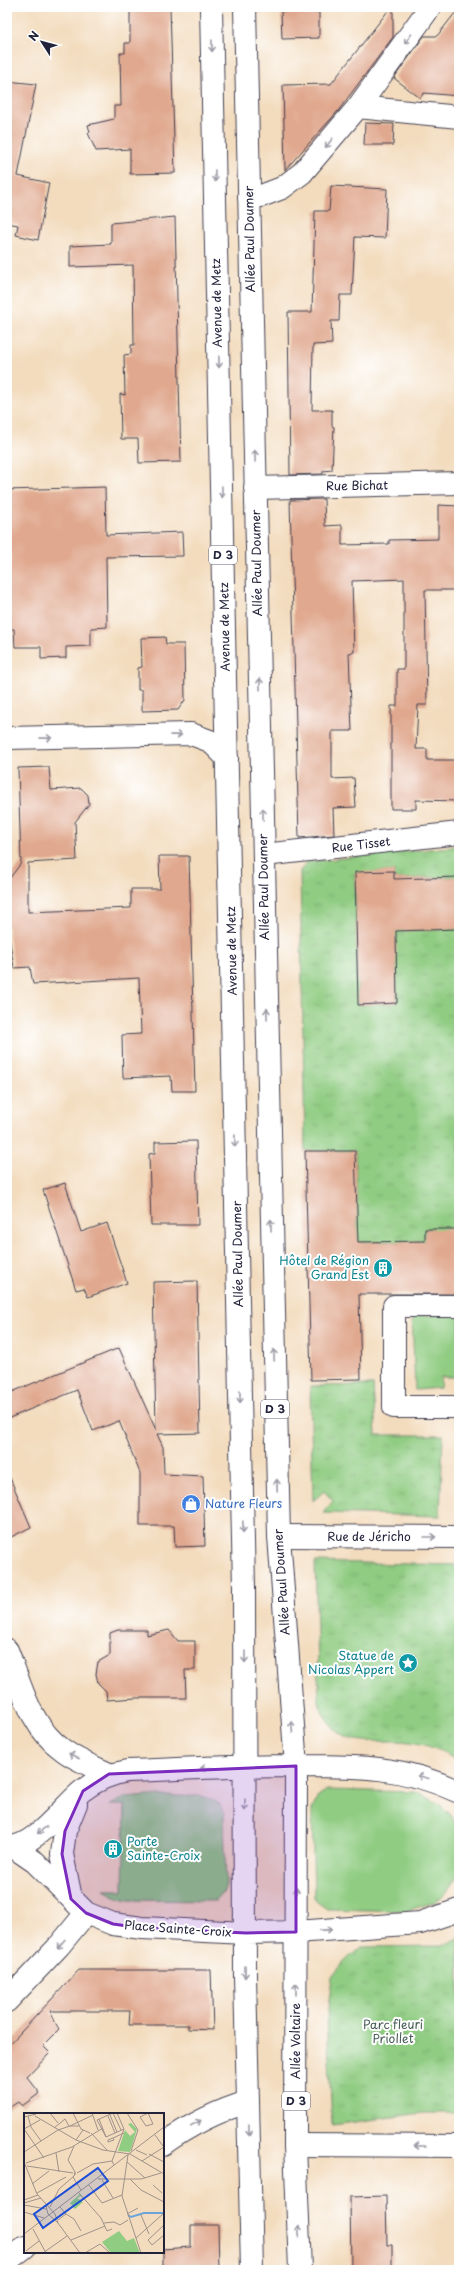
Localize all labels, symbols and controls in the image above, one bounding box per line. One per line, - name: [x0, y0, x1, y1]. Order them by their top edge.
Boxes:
- north arrow: [22, 22, 62, 62]
- text: N: [24, 27, 43, 44]
- one-way arrow: [404, 33, 412, 44]
- one-way arrow: [208, 39, 215, 52]
- one-way arrow: [325, 137, 334, 148]
- one-way arrow: [211, 169, 218, 182]
- street label: Allée Paul Doumer: [239, 185, 259, 292]
- street label: Avenue de Metz: [206, 258, 226, 348]
- one-way arrow: [215, 355, 222, 368]
- one-way arrow: [251, 450, 258, 463]
- street label: Rue Bichat: [326, 475, 388, 495]
- one-way arrow: [218, 485, 225, 498]
- street label: Allée Paul Doumer: [246, 509, 266, 616]
- road number: D 3: [209, 546, 237, 564]
- street label: Avenue de Metz: [214, 582, 234, 672]
- one-way arrow: [257, 678, 264, 691]
- one-way arrow: [169, 731, 182, 738]
- one-way arrow: [39, 734, 52, 741]
- one-way arrow: [259, 808, 267, 821]
- street label: Rue Tisset: [330, 831, 391, 857]
- street label: Allée Paul Doumer: [253, 833, 273, 940]
- street label: Avenue de Metz: [221, 906, 241, 996]
- one-way arrow: [263, 1008, 270, 1021]
- one-way arrow: [231, 1134, 239, 1147]
- street label: Allée Paul Doumer: [227, 1200, 247, 1307]
- one-way arrow: [267, 1219, 275, 1232]
- place label: Hôtel de Région Grand Est: [279, 1251, 369, 1283]
- building icon: Hôtel de Région Grand Est: [372, 1257, 394, 1279]
- one-way arrow: [270, 1349, 277, 1362]
- one-way arrow: [237, 1390, 244, 1403]
- road number: D 3: [261, 1400, 289, 1418]
- one-way arrow: [274, 1479, 281, 1492]
- shop icon: Nature Fleurs: [180, 1493, 202, 1515]
- place label: Nature Fleurs: [205, 1494, 283, 1512]
- one-way arrow: [239, 1520, 247, 1533]
- street label: Rue de Jéricho: [327, 1527, 411, 1545]
- street label: Allée Paul Doumer: [268, 1528, 294, 1636]
- one-way arrow: [423, 1533, 436, 1541]
- place label: Statue de Nicolas Appert: [308, 1646, 394, 1678]
- one-way arrow: [241, 1650, 249, 1663]
- place icon: Statue de Nicolas Appert: [397, 1652, 419, 1674]
- one-way arrow: [288, 1721, 296, 1734]
- one-way arrow: [68, 1752, 80, 1760]
- one-way arrow: [200, 1764, 213, 1771]
- one-way arrow: [417, 1773, 430, 1780]
- one-way arrow: [241, 1798, 249, 1811]
- one-way arrow: [36, 1826, 47, 1835]
- place label: Porte Sainte-Croix: [127, 1832, 201, 1864]
- building icon: Porte Sainte-Croix: [102, 1838, 124, 1860]
- one-way arrow: [292, 1887, 300, 1900]
- street label: Place Sainte-Croix: [124, 1915, 233, 1941]
- one-way arrow: [319, 1926, 332, 1933]
- one-way arrow: [56, 1938, 65, 1949]
- one-way arrow: [241, 1965, 249, 1978]
- one-way arrow: [292, 1983, 300, 1996]
- street label: Allée Voltaire: [286, 2002, 304, 2079]
- park label: Parc fleuri Priollet: [363, 2015, 423, 2047]
- road number: D 3: [282, 2092, 310, 2110]
- inset map: [24, 2113, 164, 2253]
- one-way arrow: [189, 2119, 201, 2126]
- one-way arrow: [245, 2123, 253, 2136]
- one-way arrow: [414, 2142, 427, 2150]
- one-way arrow: [295, 2225, 303, 2238]

